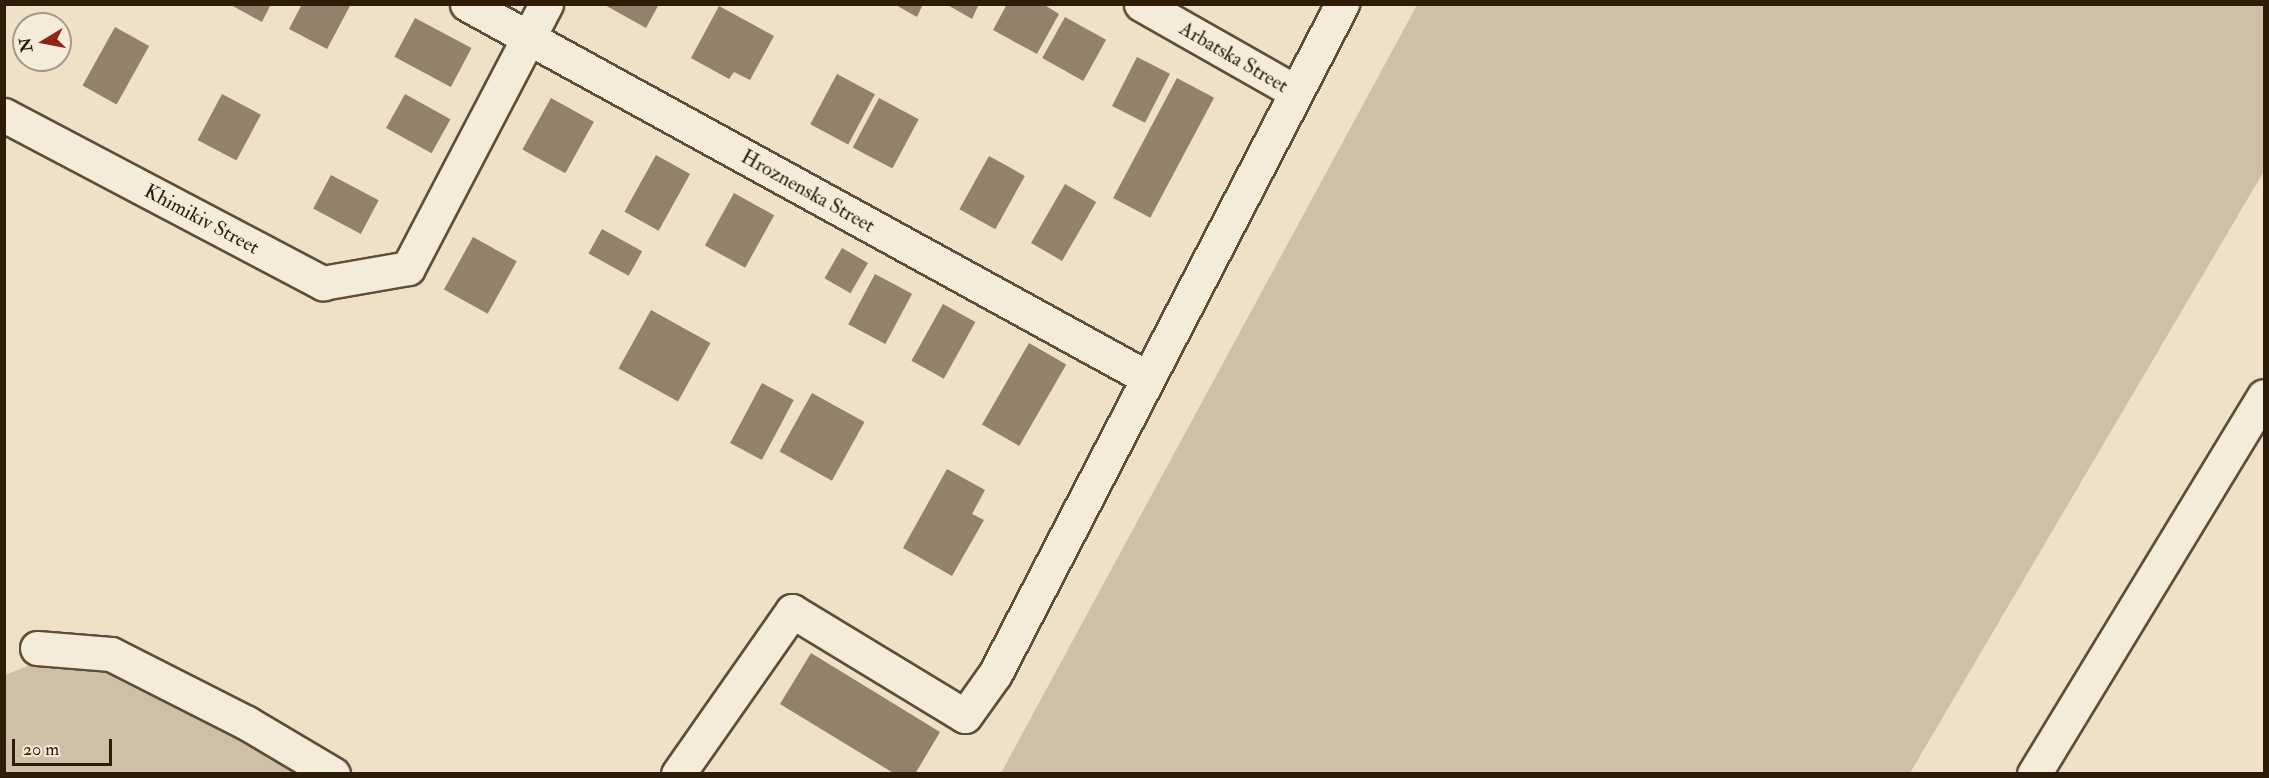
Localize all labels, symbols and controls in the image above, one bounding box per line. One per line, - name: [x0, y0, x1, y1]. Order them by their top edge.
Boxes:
- north arrow: [12, 12, 72, 72]
- street label: Arbatska Street: [1175, 16, 1293, 98]
- text: N: [15, 36, 37, 54]
- street label: Hroznenska Street: [737, 144, 879, 238]
- street label: Khimikiv Street: [141, 179, 263, 259]
- scale bar: [15, 727, 116, 765]
- text: 20 m: [23, 738, 59, 761]

